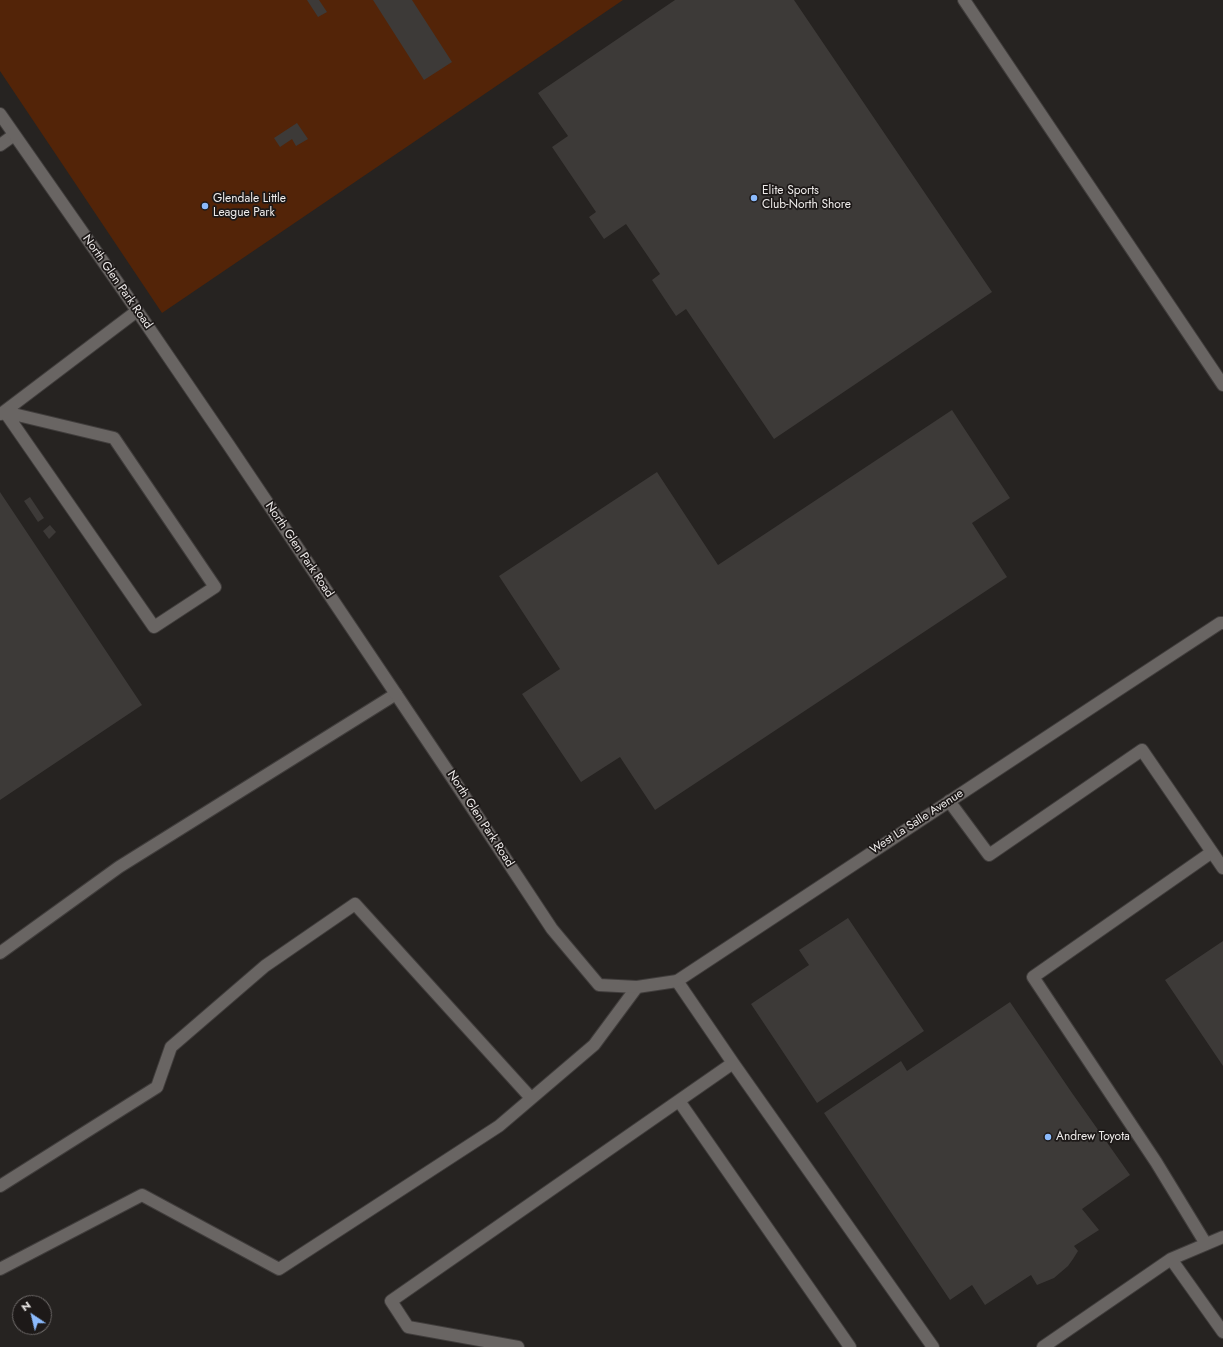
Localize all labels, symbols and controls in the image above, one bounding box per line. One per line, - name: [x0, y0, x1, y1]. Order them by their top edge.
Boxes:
- place label: Elite Sports Club-North Shore: [762, 184, 851, 212]
- place label: Glendale Little League Park: [213, 192, 286, 220]
- marker: Elite Sports Club-North Shore: [749, 193, 759, 203]
- marker: Glendale Little League Park: [200, 201, 210, 211]
- street label: North Glen Park Road: [79, 232, 155, 332]
- street label: North Glen Park Road: [262, 500, 336, 600]
- street label: North Glen Park Road: [444, 768, 516, 870]
- street label: West La Salle Avenue: [868, 786, 966, 858]
- place label: Andrew Toyota: [1056, 1130, 1130, 1144]
- marker: Andrew Toyota: [1043, 1132, 1053, 1142]
- north arrow: [12, 1295, 52, 1335]
- text: N: [18, 1297, 34, 1315]

